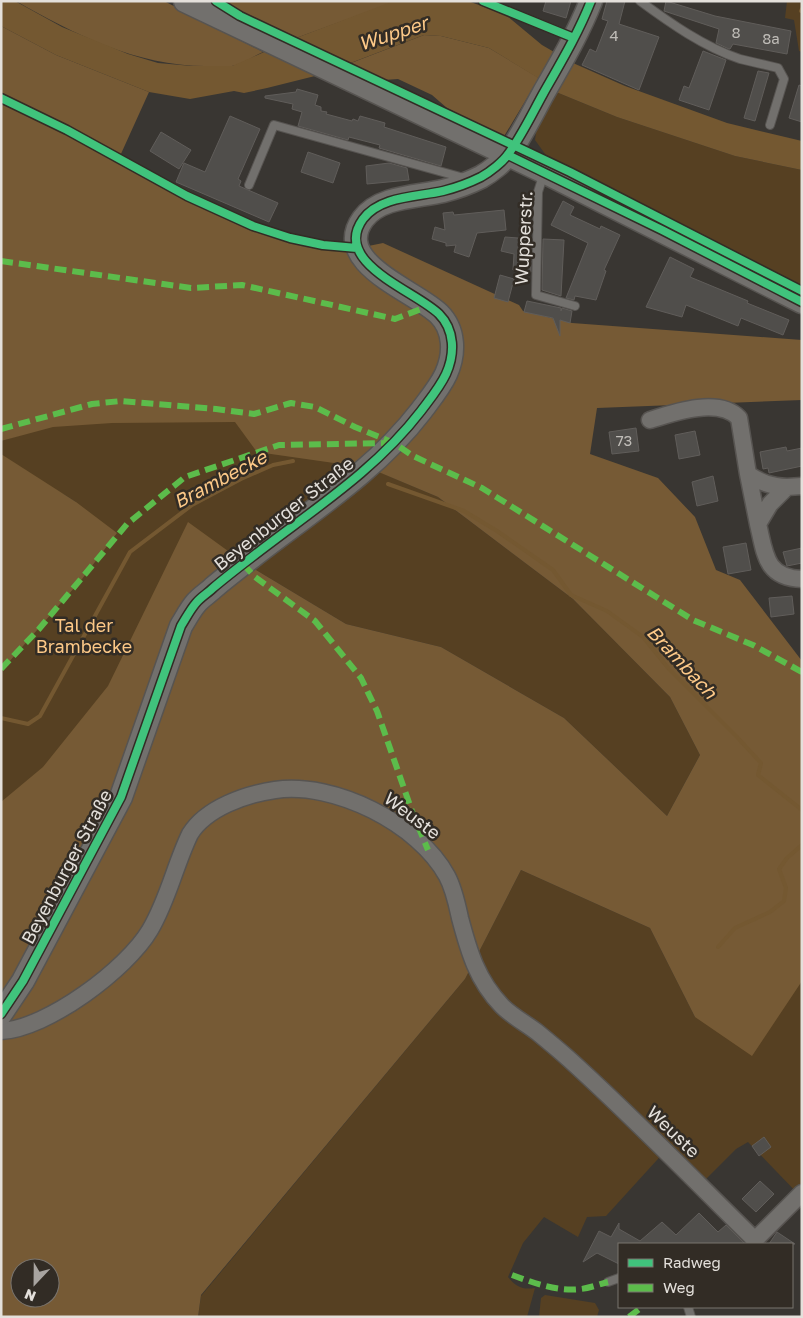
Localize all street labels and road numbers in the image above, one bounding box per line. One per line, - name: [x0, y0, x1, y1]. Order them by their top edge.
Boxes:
- street label: Wupperstr.: [510, 190, 536, 286]
- street label: Beyenburger Straße: [209, 452, 358, 575]
- street label: Beyenburger Straße: [16, 786, 116, 947]
- street label: Weuste: [380, 787, 445, 844]
- street label: Weuste: [643, 1101, 705, 1162]

